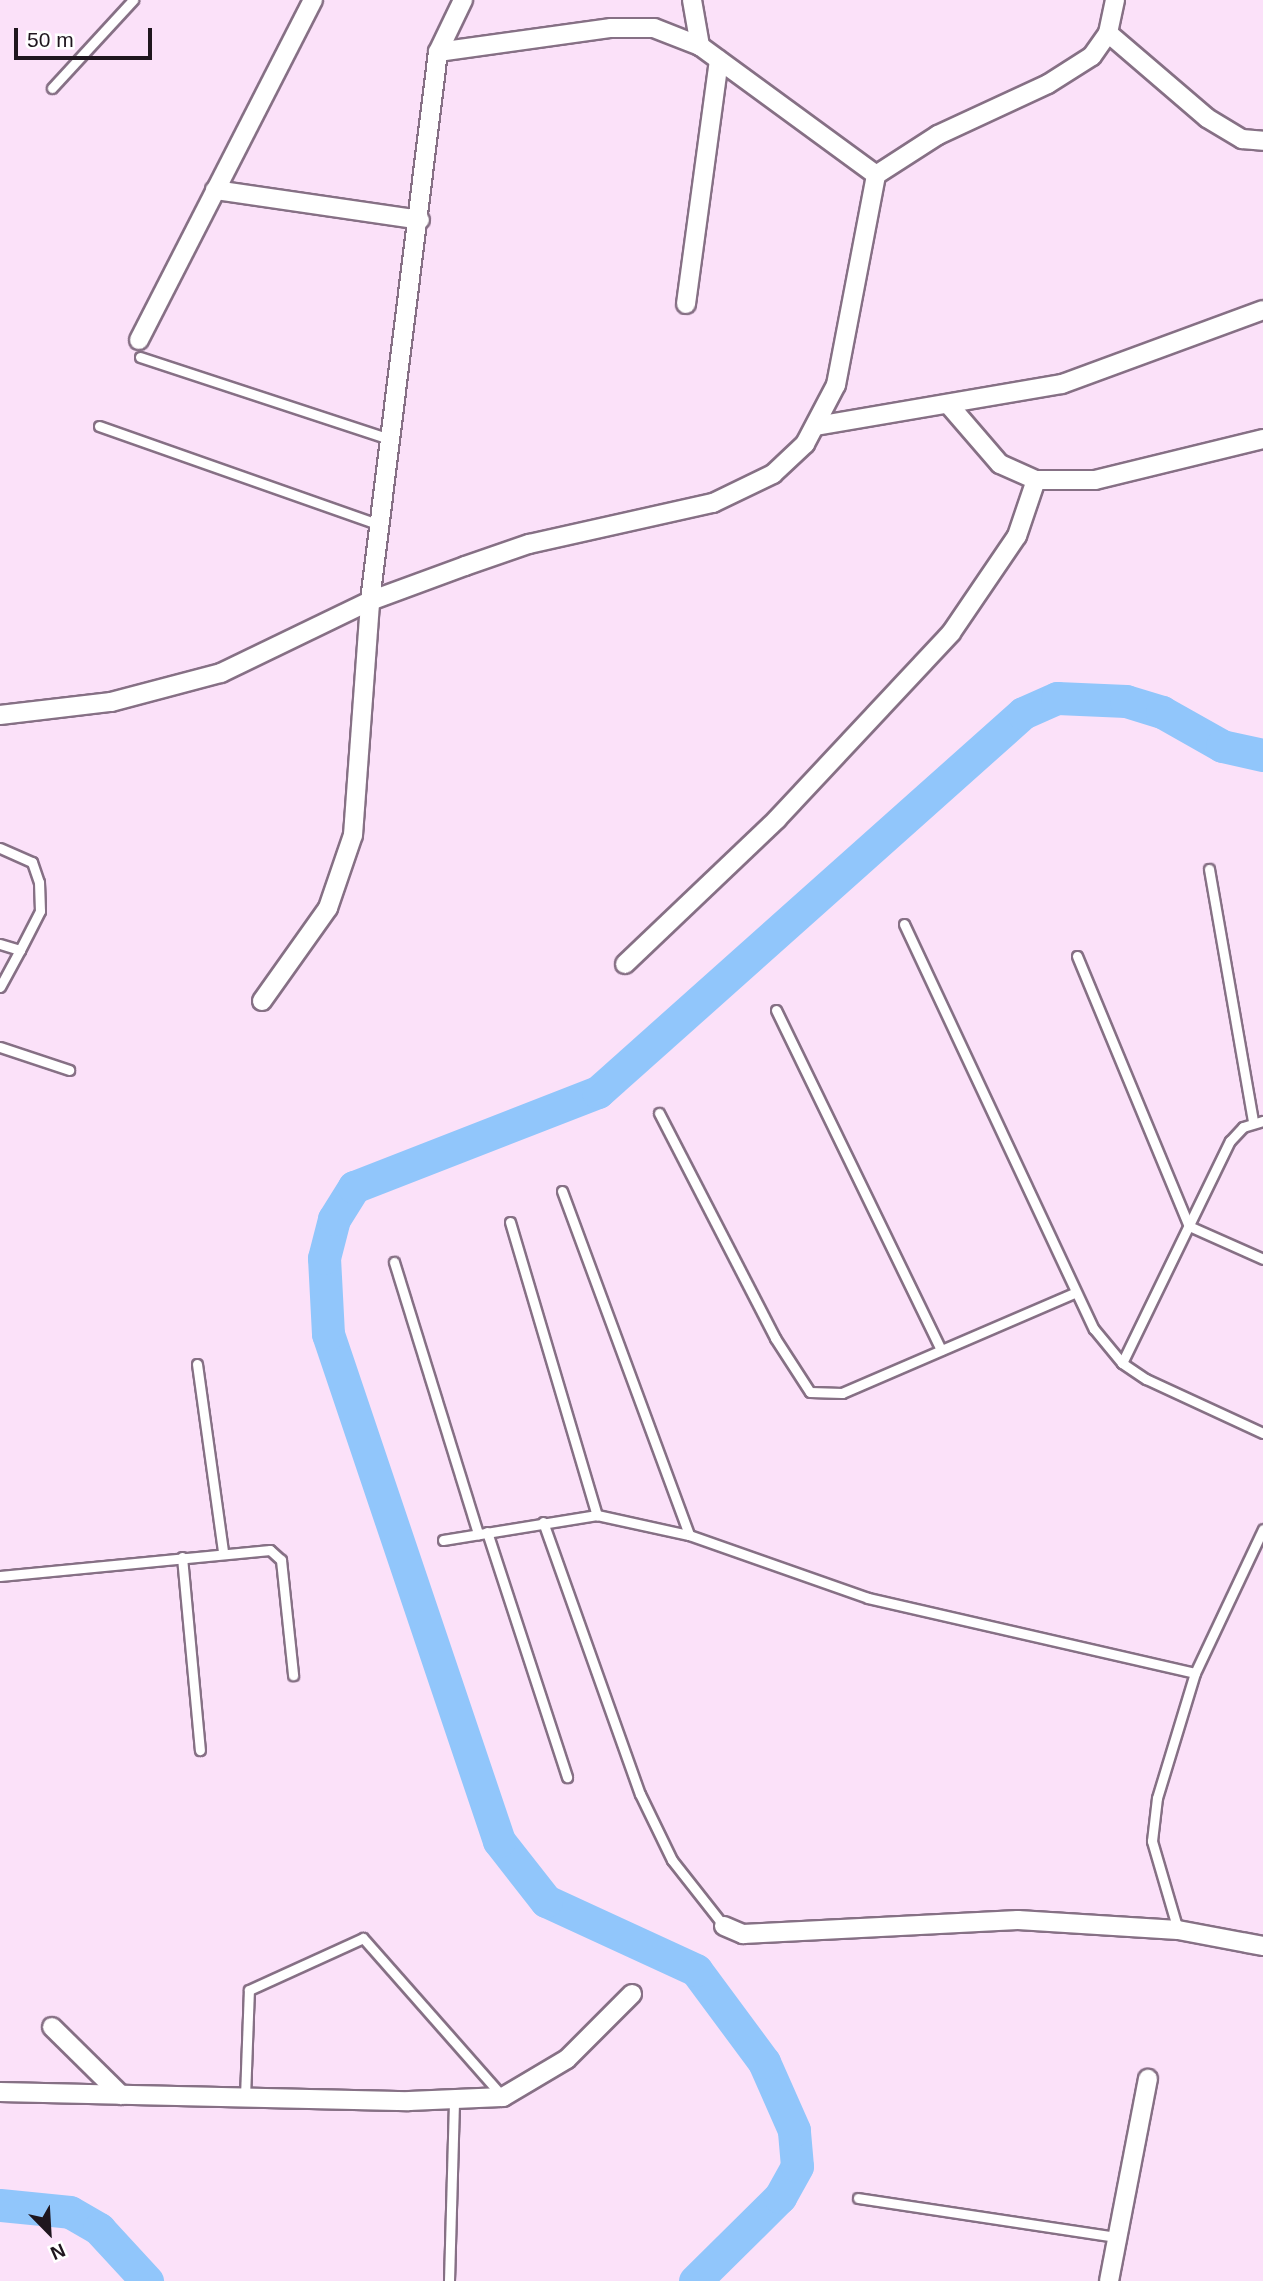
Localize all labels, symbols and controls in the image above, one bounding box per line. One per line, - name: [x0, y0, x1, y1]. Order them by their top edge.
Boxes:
- scale bar: [18, 14, 156, 58]
- text: 50 m: [27, 28, 74, 51]
- north arrow: [14, 2197, 84, 2267]
- text: N: [47, 2239, 68, 2264]

